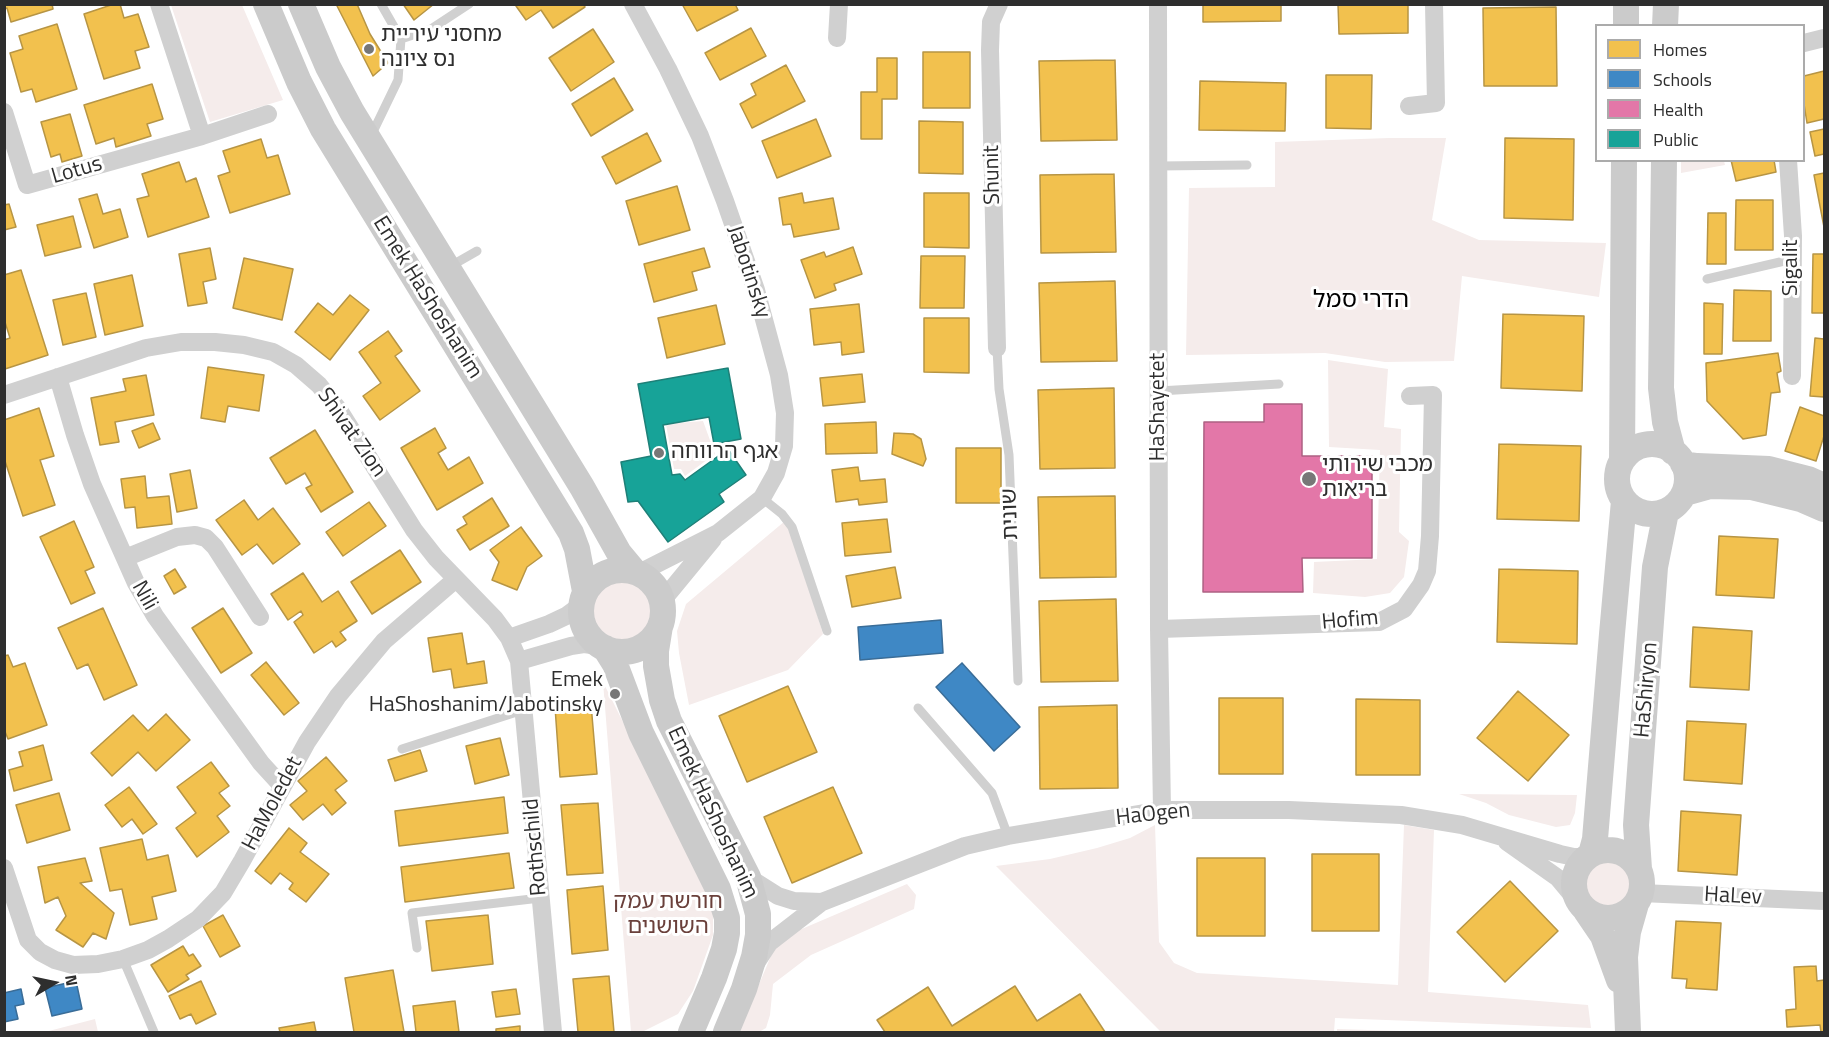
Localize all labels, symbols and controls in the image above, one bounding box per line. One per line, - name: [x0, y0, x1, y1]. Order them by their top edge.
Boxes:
- place label: מחסני עיריית נס ציונה: [381, 23, 502, 74]
- legend: [1595, 24, 1805, 162]
- text: Homes: [1653, 36, 1707, 63]
- marker: מחסני עיריית נס ציונה: [362, 42, 376, 56]
- text: Schools: [1653, 66, 1712, 93]
- text: Health: [1653, 96, 1703, 123]
- text: Public: [1653, 126, 1699, 153]
- street label: Shunit: [979, 145, 1007, 205]
- street label: Lotus: [49, 151, 105, 191]
- street label: Emek HaShoshanim: [366, 212, 488, 384]
- street label: Jabotinsky: [721, 222, 775, 322]
- street label: Sigalit: [1779, 240, 1805, 296]
- district label: הדרי סמל: [1313, 287, 1409, 315]
- street label: HaShayetet: [1146, 353, 1172, 461]
- street label: Shivat Zion: [311, 383, 391, 483]
- place label: אגף הרווחה: [671, 440, 779, 466]
- marker: אגף הרווחה: [652, 446, 666, 460]
- place label: מכבי שירותי בריאות: [1322, 453, 1433, 505]
- marker: מכבי שירותי בריאות: [1300, 470, 1318, 488]
- street label: שונית: [997, 488, 1025, 540]
- street label: Nili: [125, 577, 163, 615]
- street label: Hofim: [1321, 605, 1379, 637]
- street label: HaShiryon: [1630, 641, 1664, 739]
- place label: Emek HaShoshanim/Jabotinsky: [369, 668, 603, 720]
- marker: Emek HaShoshanim/Jabotinsky: [608, 687, 622, 701]
- street label: Emek HaShoshanim: [661, 723, 763, 903]
- street label: HaMoledet: [237, 753, 309, 855]
- street label: Rothschild: [519, 797, 553, 897]
- street label: HaOgen: [1115, 798, 1191, 832]
- street label: HaLev: [1703, 882, 1763, 912]
- park label: חורשת עמק השושנים: [613, 890, 723, 942]
- north arrow: [24, 953, 84, 1013]
- text: N: [59, 973, 84, 988]

